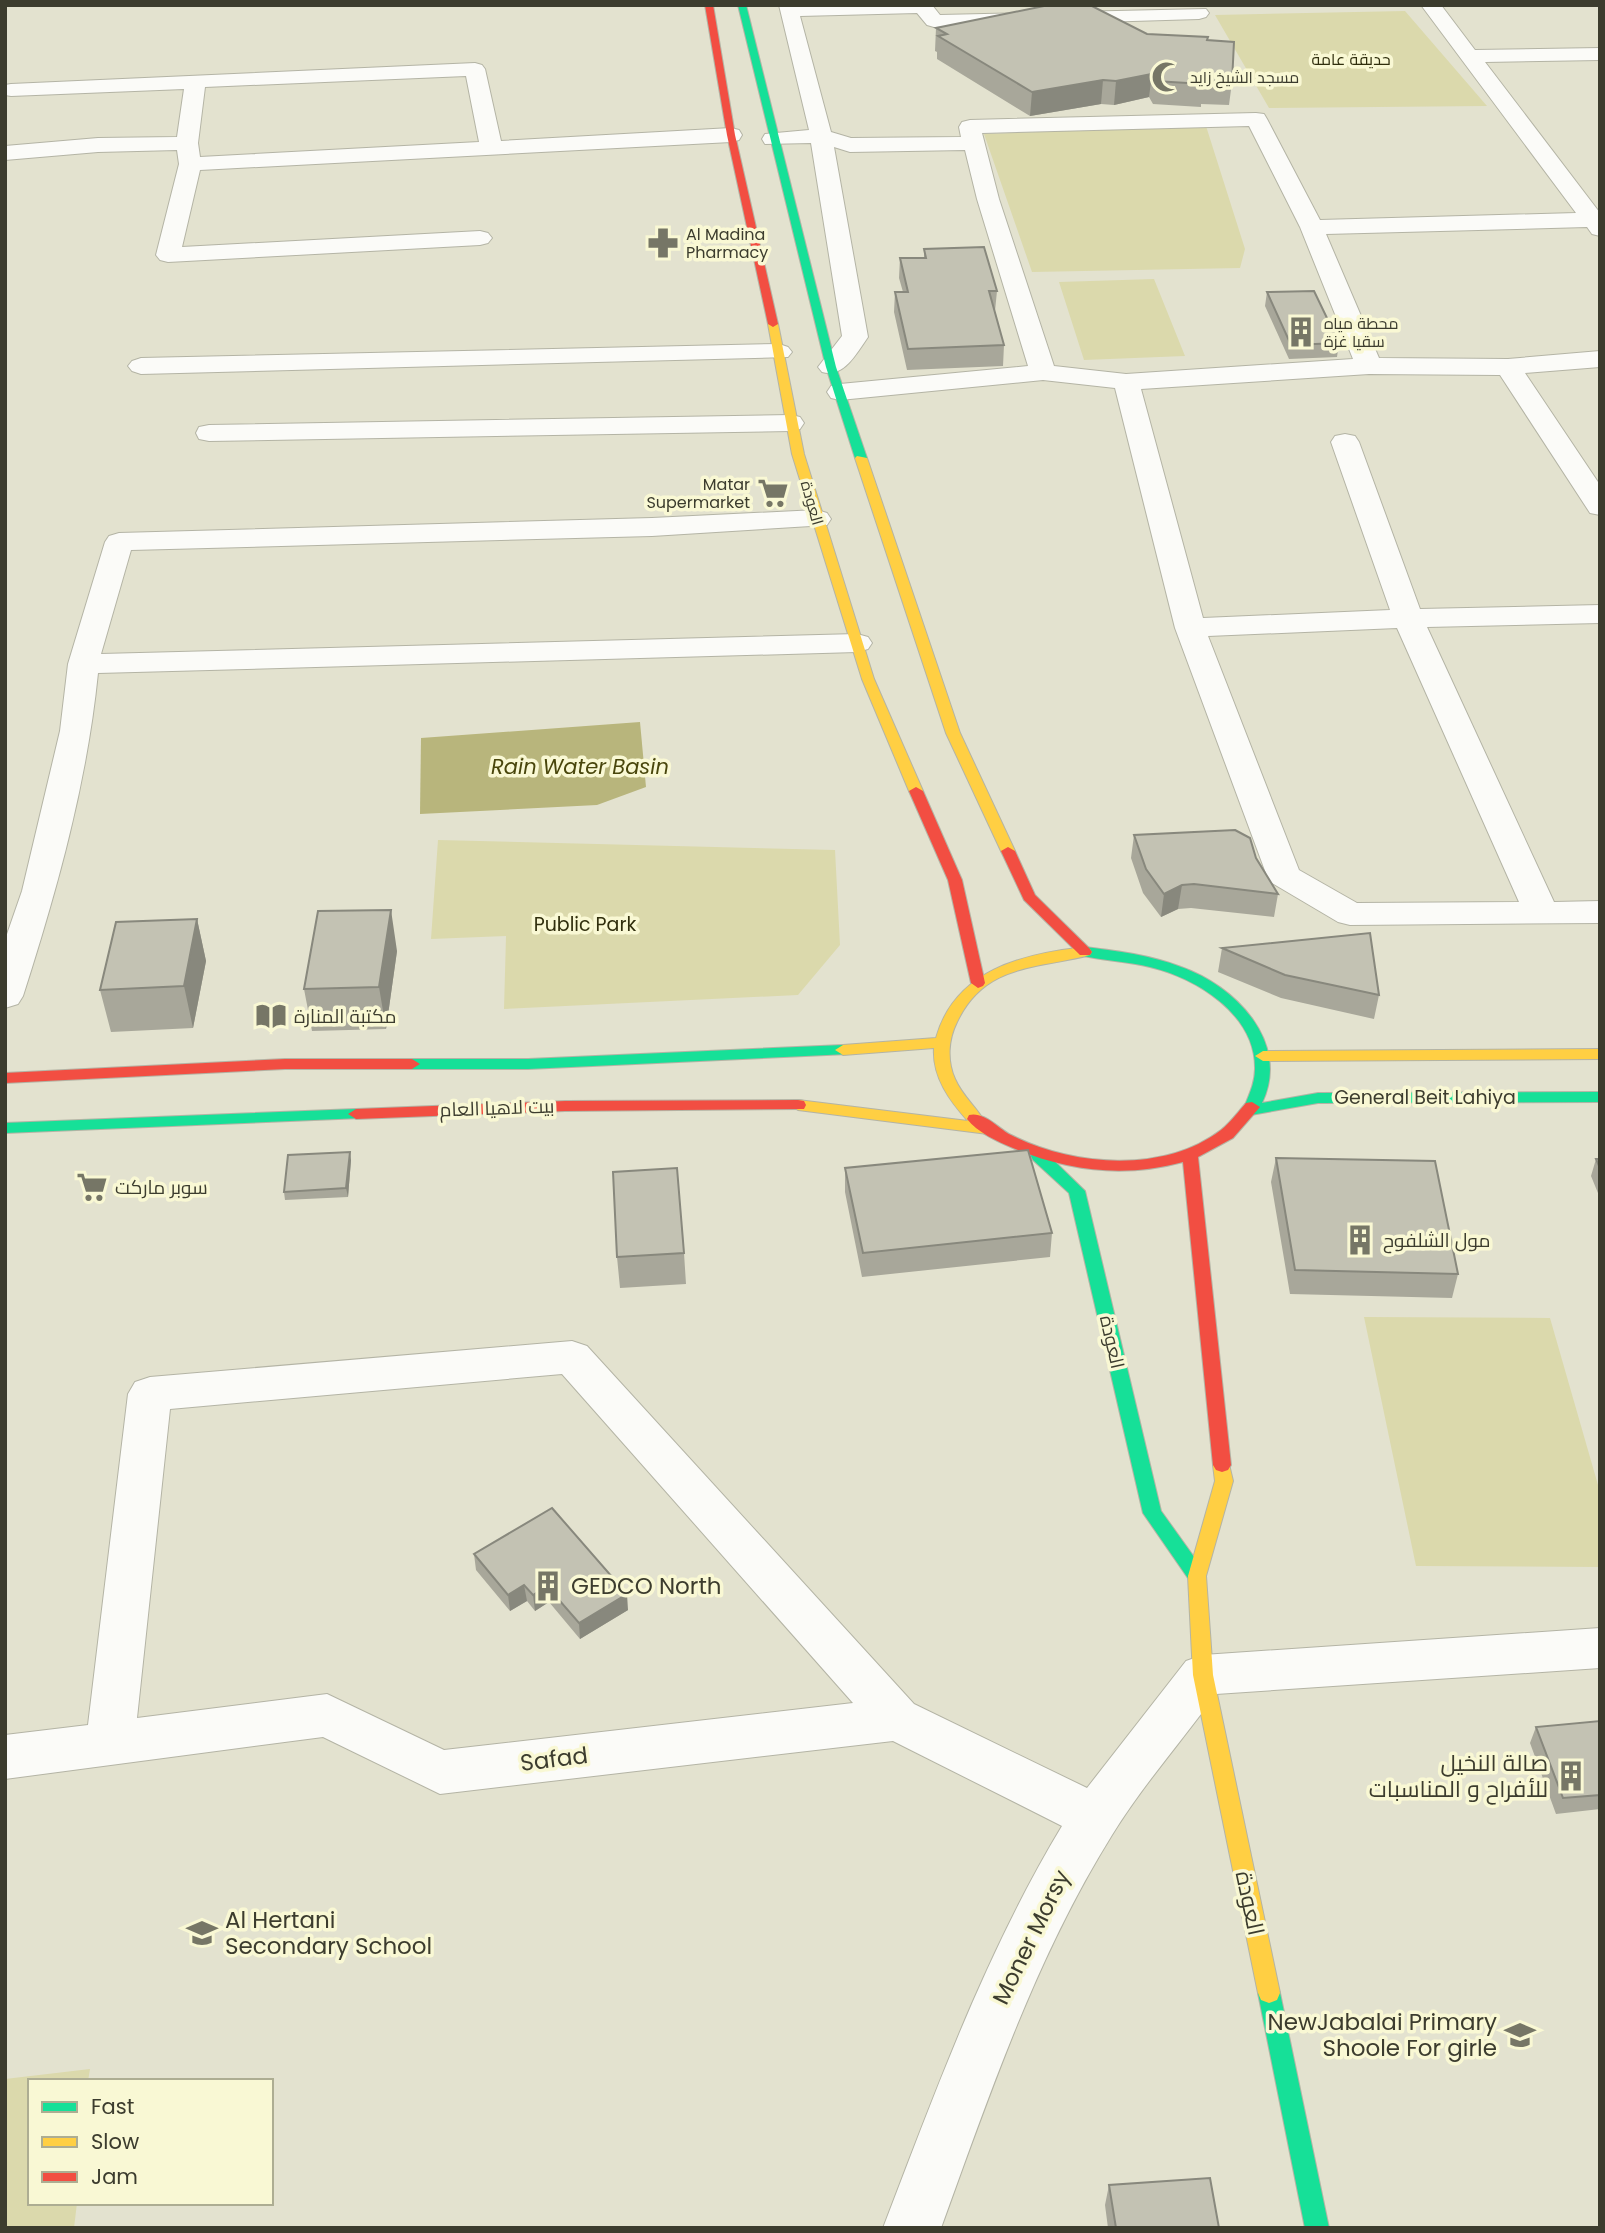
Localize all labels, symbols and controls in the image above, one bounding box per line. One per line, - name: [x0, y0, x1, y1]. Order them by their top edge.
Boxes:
- park label: حديقة عامة: [1311, 48, 1391, 71]
- mosque icon: مسجد الشيخ زايد: [1150, 60, 1184, 94]
- place label: مسجد الشيخ زايد: [1190, 66, 1299, 89]
- place label: Al Madina Pharmacy: [686, 223, 768, 264]
- pharmacy icon: Al Madina Pharmacy: [646, 226, 680, 260]
- place label: محطة مياه سقيا غزة: [1324, 312, 1398, 353]
- building icon: محطة مياه سقيا غزة: [1284, 315, 1318, 349]
- place label: Matar Supermarket: [646, 473, 750, 514]
- supermarket icon: Matar Supermarket: [756, 476, 790, 510]
- street label: العودة: [795, 478, 829, 528]
- water label: Rain Water Basin: [491, 752, 669, 781]
- park label: Public Park: [534, 911, 637, 938]
- library icon: مكتبة المنارة: [254, 999, 288, 1033]
- place label: مكتبة المنارة: [294, 1003, 396, 1030]
- street label: General Beit Lahiya: [1334, 1084, 1516, 1111]
- street label: بيت لاهيا العام: [439, 1093, 555, 1123]
- supermarket icon: سوبر ماركت: [75, 1170, 109, 1204]
- place label: سوبر ماركت: [115, 1174, 208, 1201]
- building icon: مول الشلفوح: [1343, 1223, 1377, 1257]
- place label: مول الشلفوح: [1383, 1227, 1491, 1254]
- street label: العودة: [1093, 1313, 1131, 1371]
- building icon: GEDCO North: [531, 1569, 565, 1603]
- place label: GEDCO North: [571, 1570, 722, 1602]
- street label: Safad: [518, 1739, 590, 1779]
- place label: صالة النخيل للأفراح و المناسبات: [1369, 1747, 1548, 1805]
- building icon: صالة النخيل للأفراح و المناسبات: [1554, 1759, 1588, 1793]
- street label: Moner Morsy: [985, 1864, 1077, 2010]
- street label: العودة: [1228, 1868, 1272, 1938]
- place label: Al Hertani Secondary School: [225, 1904, 432, 1962]
- school or university icon: Al Hertani Secondary School: [185, 1916, 219, 1950]
- place label: NewJabalai Primary Shoole For girle: [1268, 2006, 1497, 2064]
- school or university icon: NewJabalai Primary Shoole For girle: [1503, 2018, 1537, 2052]
- legend: [28, 2079, 273, 2205]
- text: Fast: [91, 2092, 134, 2121]
- text: Slow: [91, 2127, 139, 2156]
- text: Jam: [91, 2162, 138, 2191]

